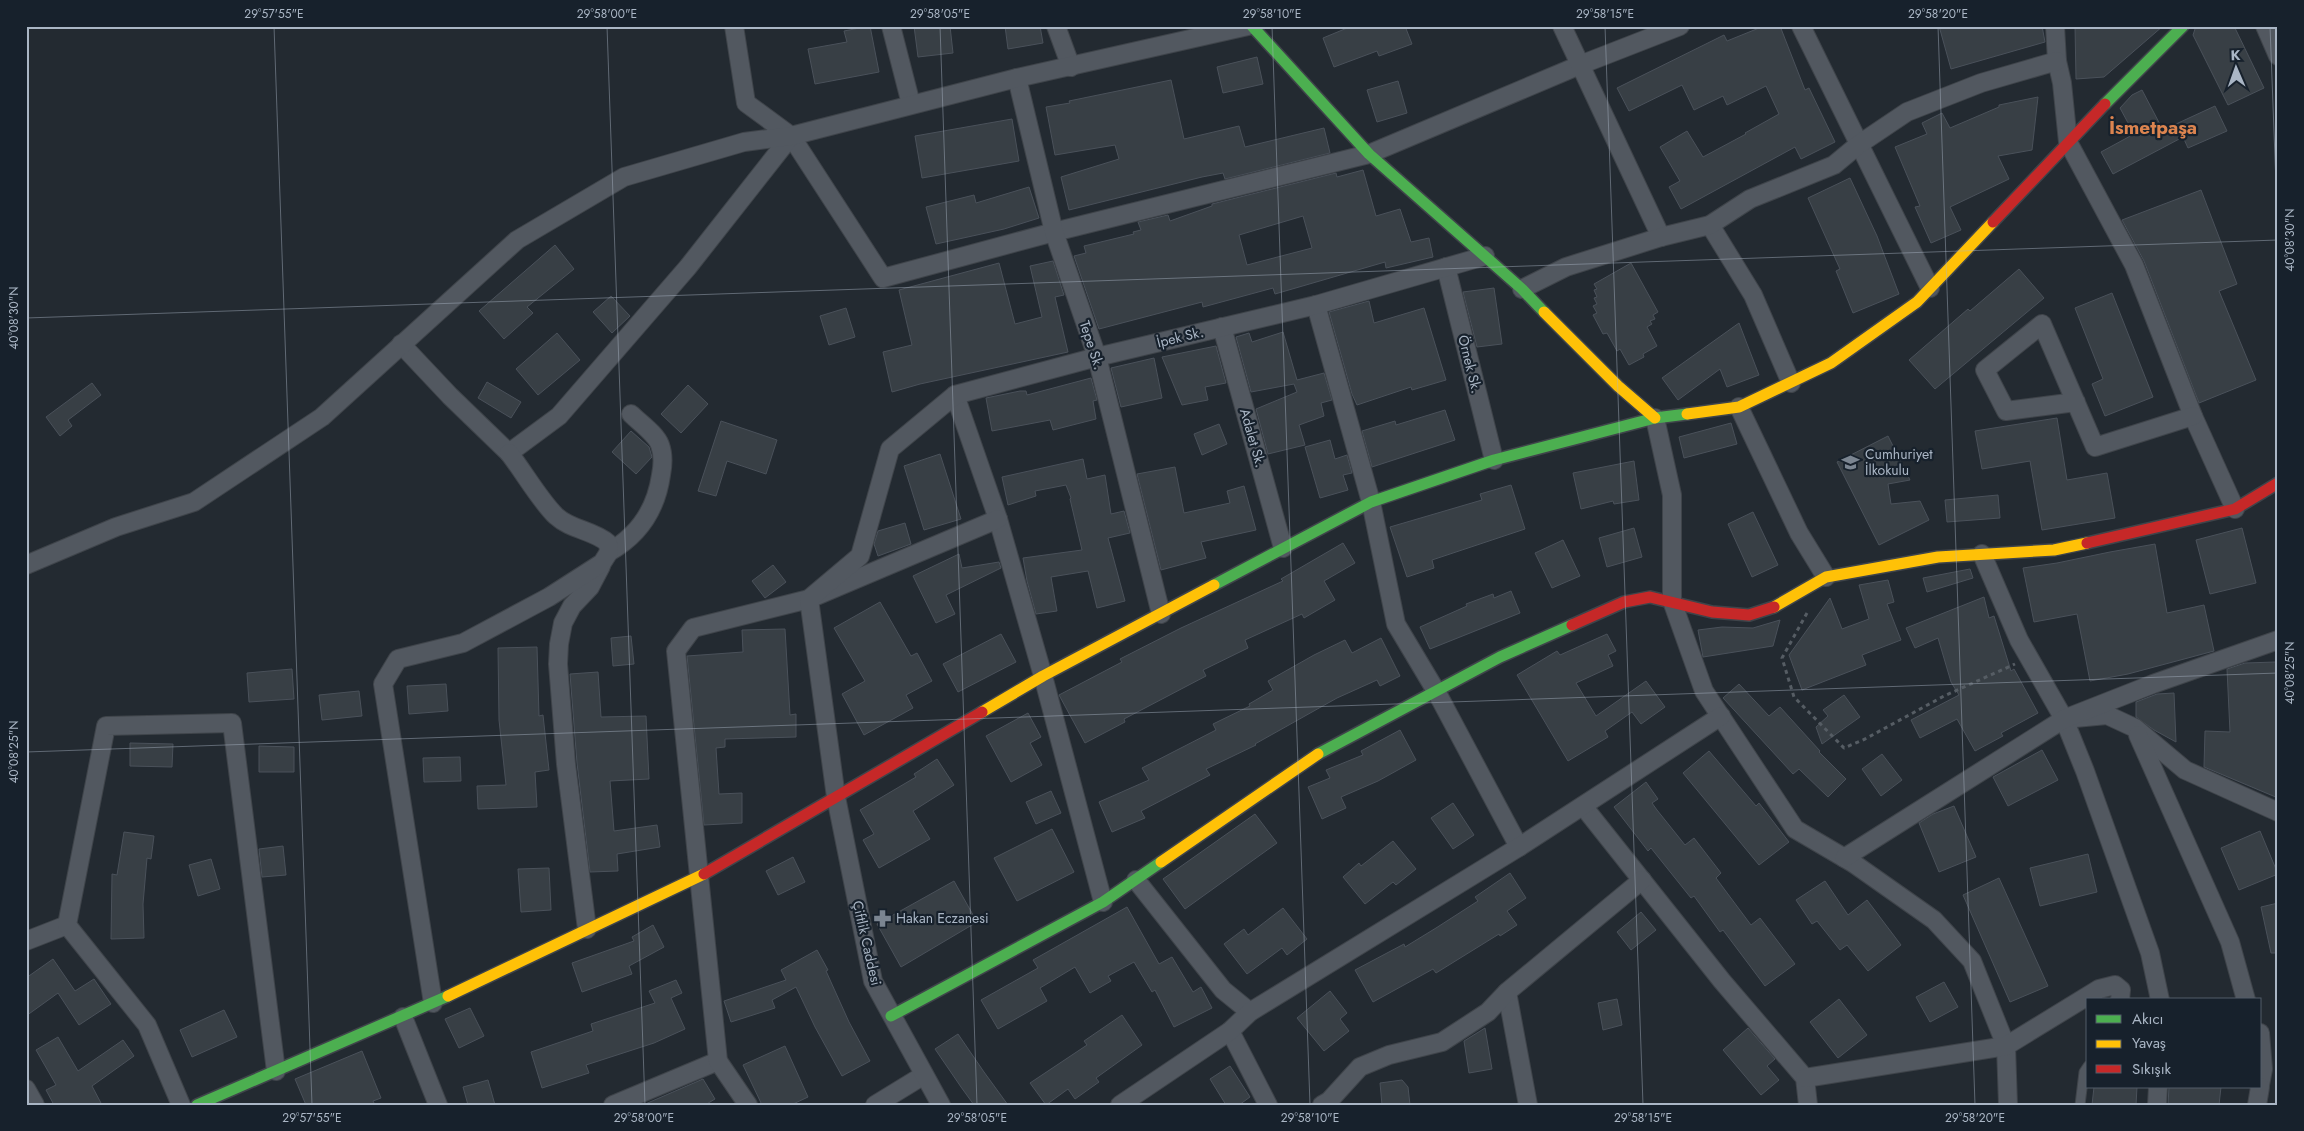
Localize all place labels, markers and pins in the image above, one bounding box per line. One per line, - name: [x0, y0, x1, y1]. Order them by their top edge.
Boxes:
- place label: Cumhuriyet İlkokulu: [1865, 444, 1933, 480]
- school or university icon: Cumhuriyet İlkokulu: [1841, 452, 1861, 472]
- pharmacy icon: Hakan Eczanesi: [872, 908, 892, 928]
- place label: Hakan Eczanesi: [896, 908, 989, 928]

